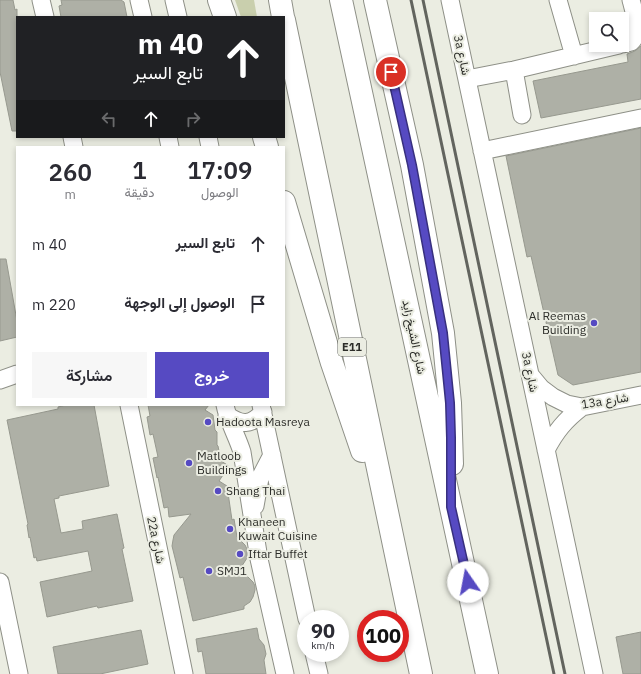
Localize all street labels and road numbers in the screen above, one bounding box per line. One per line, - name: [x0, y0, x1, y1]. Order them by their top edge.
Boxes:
- street label: 3a شارع: [449, 33, 474, 77]
- street label: شارع الشيخ زايد: [397, 298, 430, 376]
- road number: E11: [338, 338, 366, 356]
- street label: 3a شارع: [517, 350, 542, 394]
- street label: 13a شارع: [580, 389, 630, 414]
- street label: 22a شارع: [142, 515, 169, 565]

